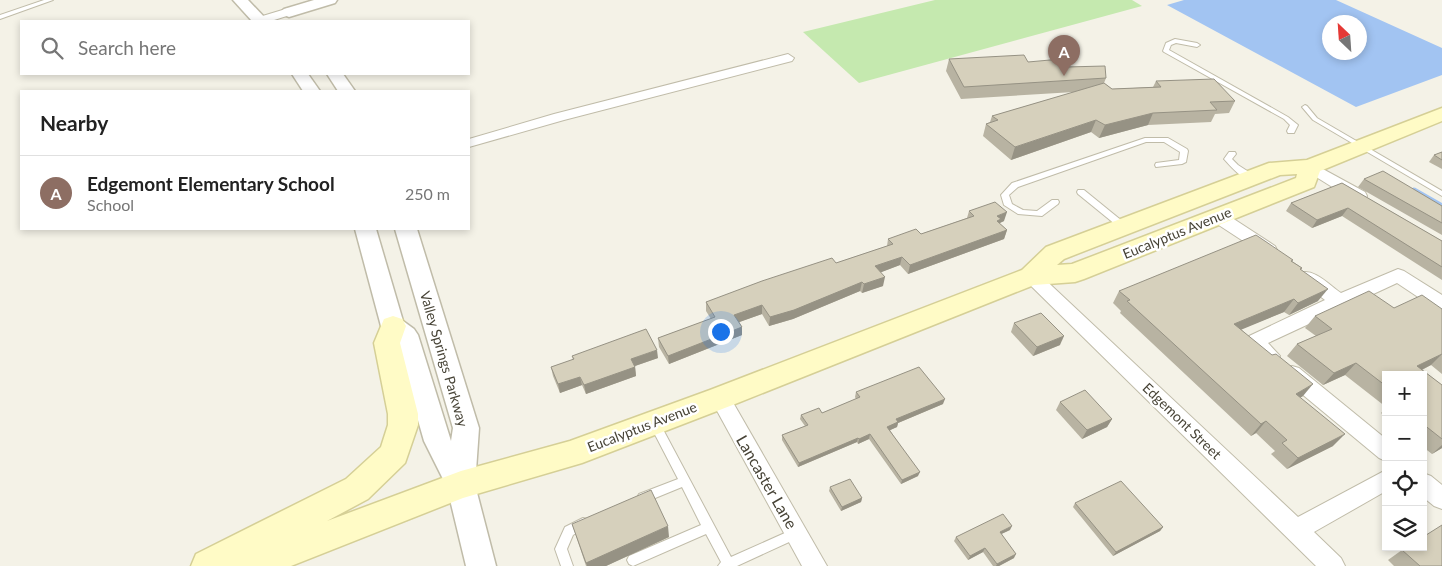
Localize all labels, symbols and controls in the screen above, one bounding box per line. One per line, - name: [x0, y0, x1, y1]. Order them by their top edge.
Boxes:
- north arrow: [1322, 15, 1367, 60]
- search box: [20, 20, 470, 75]
- icon: search: [38, 34, 66, 62]
- pin: A: [1048, 35, 1080, 76]
- text: Search here: [78, 36, 176, 59]
- text: Nearby: [40, 110, 108, 135]
- text: Edgemont Elementary School: [87, 172, 335, 195]
- text: A: [50, 184, 62, 203]
- text: 250 m: [405, 184, 450, 203]
- text: School: [87, 195, 134, 214]
- street label: Eucalyptus Avenue: [1120, 203, 1234, 262]
- street label: Valley Springs Parkway: [417, 289, 472, 429]
- your location: [708, 319, 734, 345]
- map controls: [1382, 371, 1427, 551]
- button: +: [1382, 371, 1427, 416]
- street label: Edgemont Street: [1139, 379, 1225, 462]
- street label: Eucalyptus Avenue: [585, 398, 699, 455]
- button: −: [1382, 416, 1427, 461]
- street label: Lancaster Lane: [733, 432, 802, 532]
- button: locate: [1382, 461, 1427, 506]
- button: layers: [1382, 506, 1427, 551]

